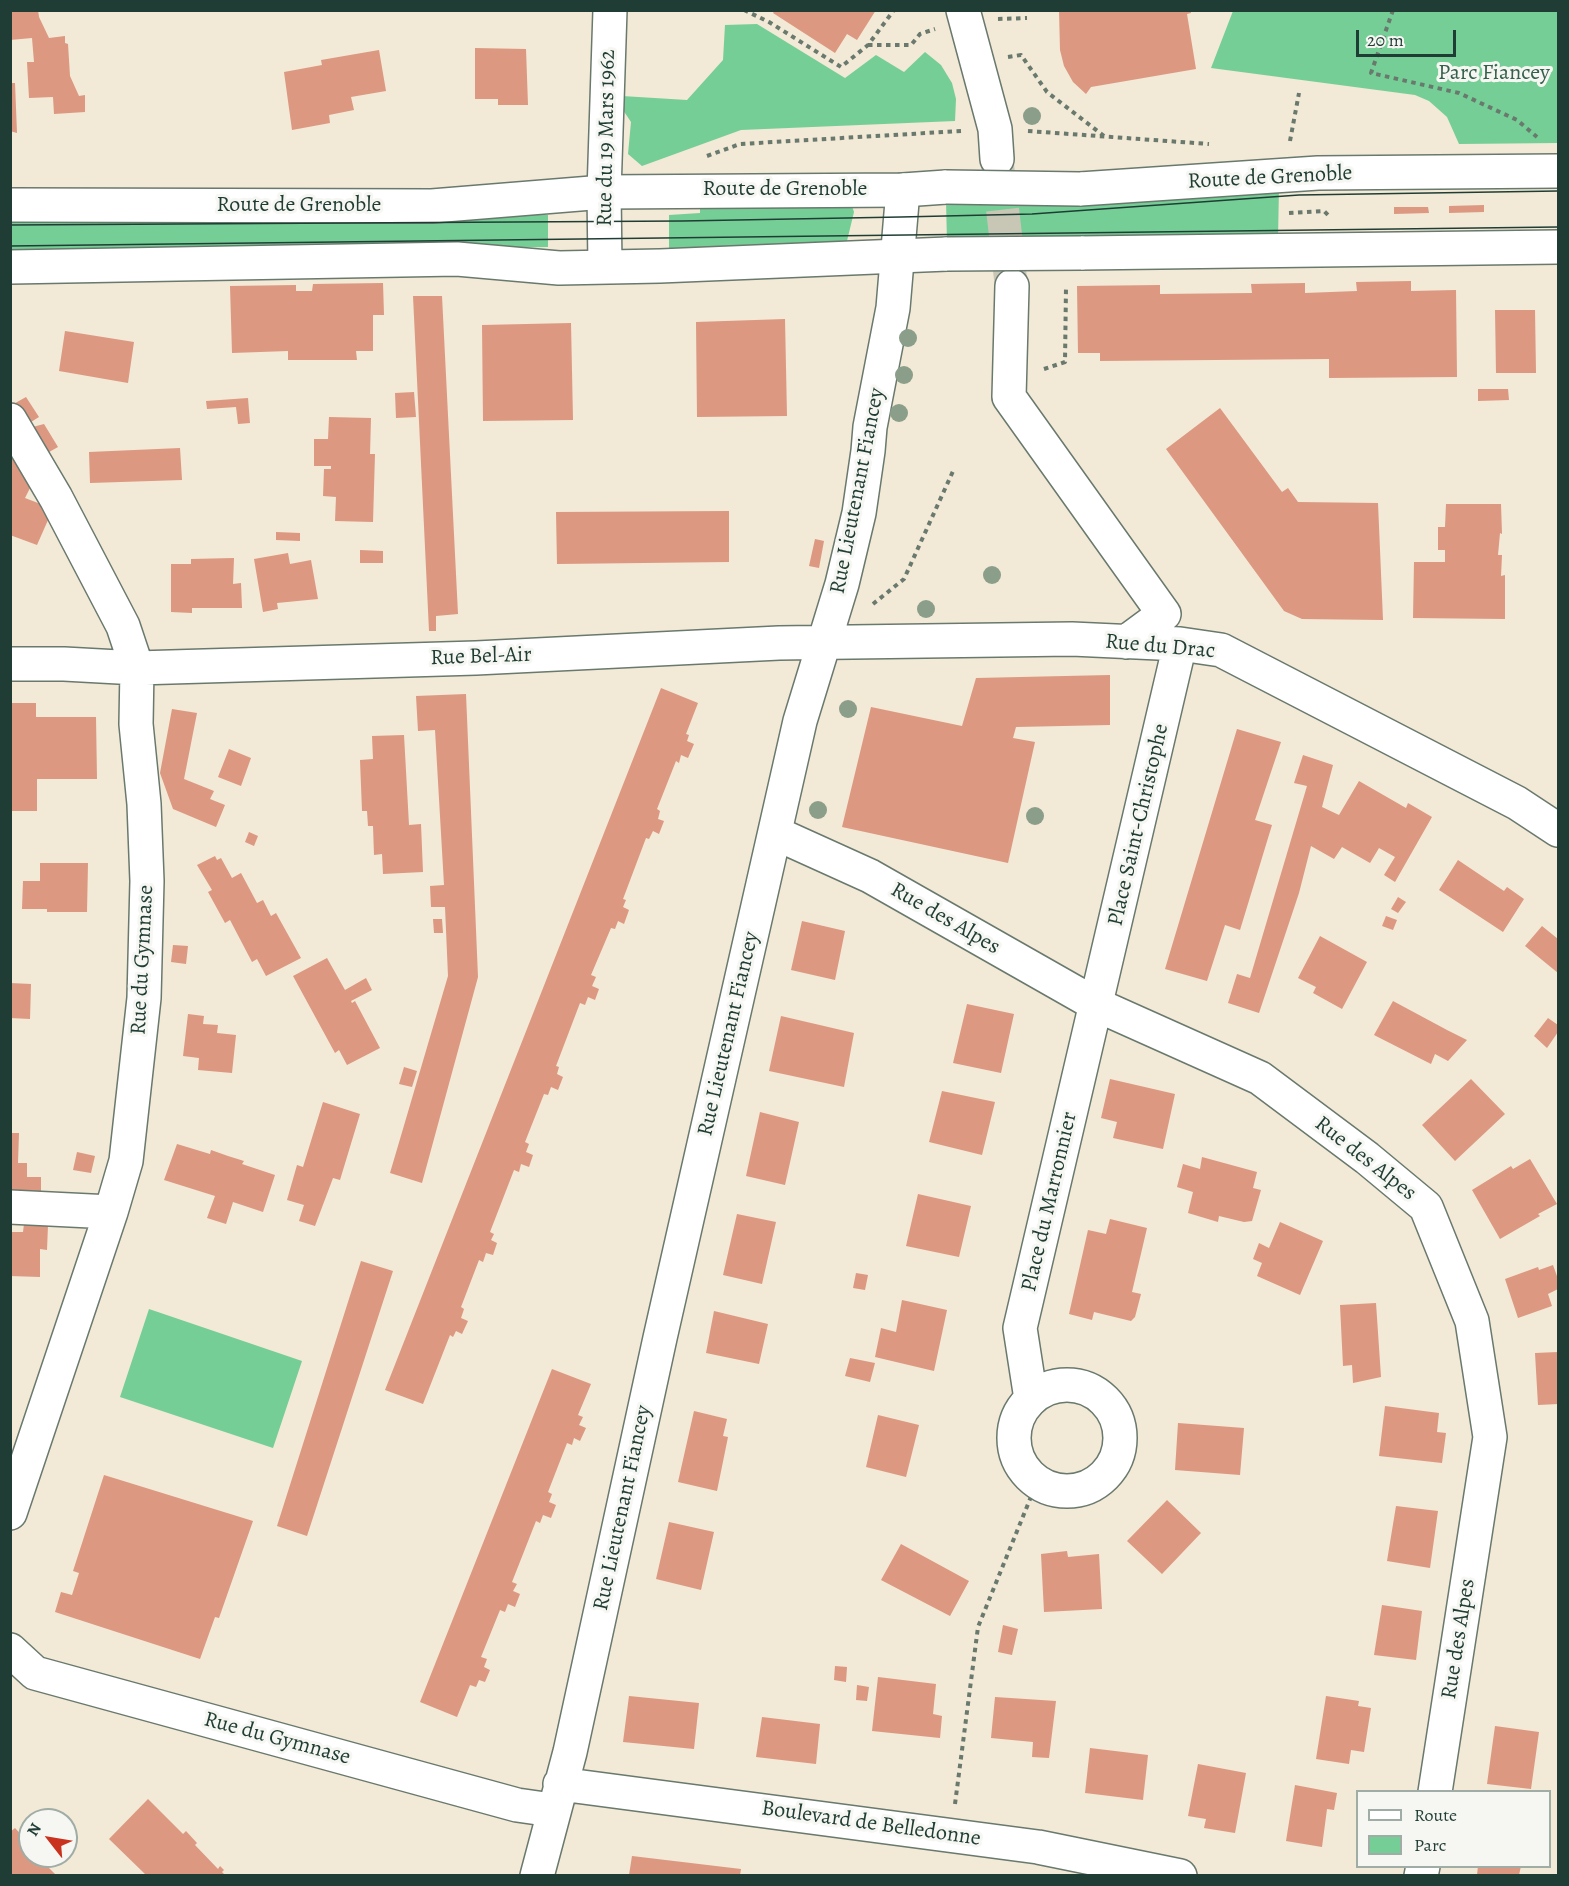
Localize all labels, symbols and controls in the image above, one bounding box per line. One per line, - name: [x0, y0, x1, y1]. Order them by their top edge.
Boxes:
- scale bar: [1359, 18, 1460, 56]
- text: 20 m: [1367, 28, 1404, 52]
- street label: Rue du 19 Mars 1962: [592, 49, 622, 227]
- park label: Parc Fiancey: [1438, 61, 1550, 87]
- street label: Route de Grenoble: [1187, 161, 1353, 195]
- street label: Route de Grenoble: [703, 177, 867, 203]
- street label: Route de Grenoble: [217, 193, 381, 219]
- street label: Rue Lieutenant Fiancey: [825, 386, 891, 596]
- street label: Rue du Drac: [1104, 629, 1216, 665]
- street label: Rue Bel-Air: [430, 642, 532, 672]
- street label: Place Saint-Christophe: [1103, 721, 1175, 929]
- street label: Rue des Alpes: [886, 877, 1004, 961]
- street label: Rue du Gymnase: [126, 884, 160, 1036]
- street label: Rue Lieutenant Fiancey: [693, 929, 765, 1139]
- street label: Place du Marronnier: [1016, 1109, 1084, 1295]
- street label: Rue des Alpes: [1309, 1111, 1421, 1207]
- street label: Rue Lieutenant Fiancey: [588, 1403, 658, 1613]
- street label: Rue des Alpes: [1436, 1577, 1482, 1701]
- street label: Rue du Gymnase: [201, 1707, 353, 1771]
- legend: [1356, 1790, 1551, 1868]
- street label: Boulevard de Belledonne: [760, 1796, 982, 1852]
- text: Route: [1414, 1803, 1457, 1827]
- north arrow: [18, 1808, 78, 1868]
- text: N: [22, 1819, 47, 1840]
- text: Parc: [1414, 1833, 1446, 1857]

